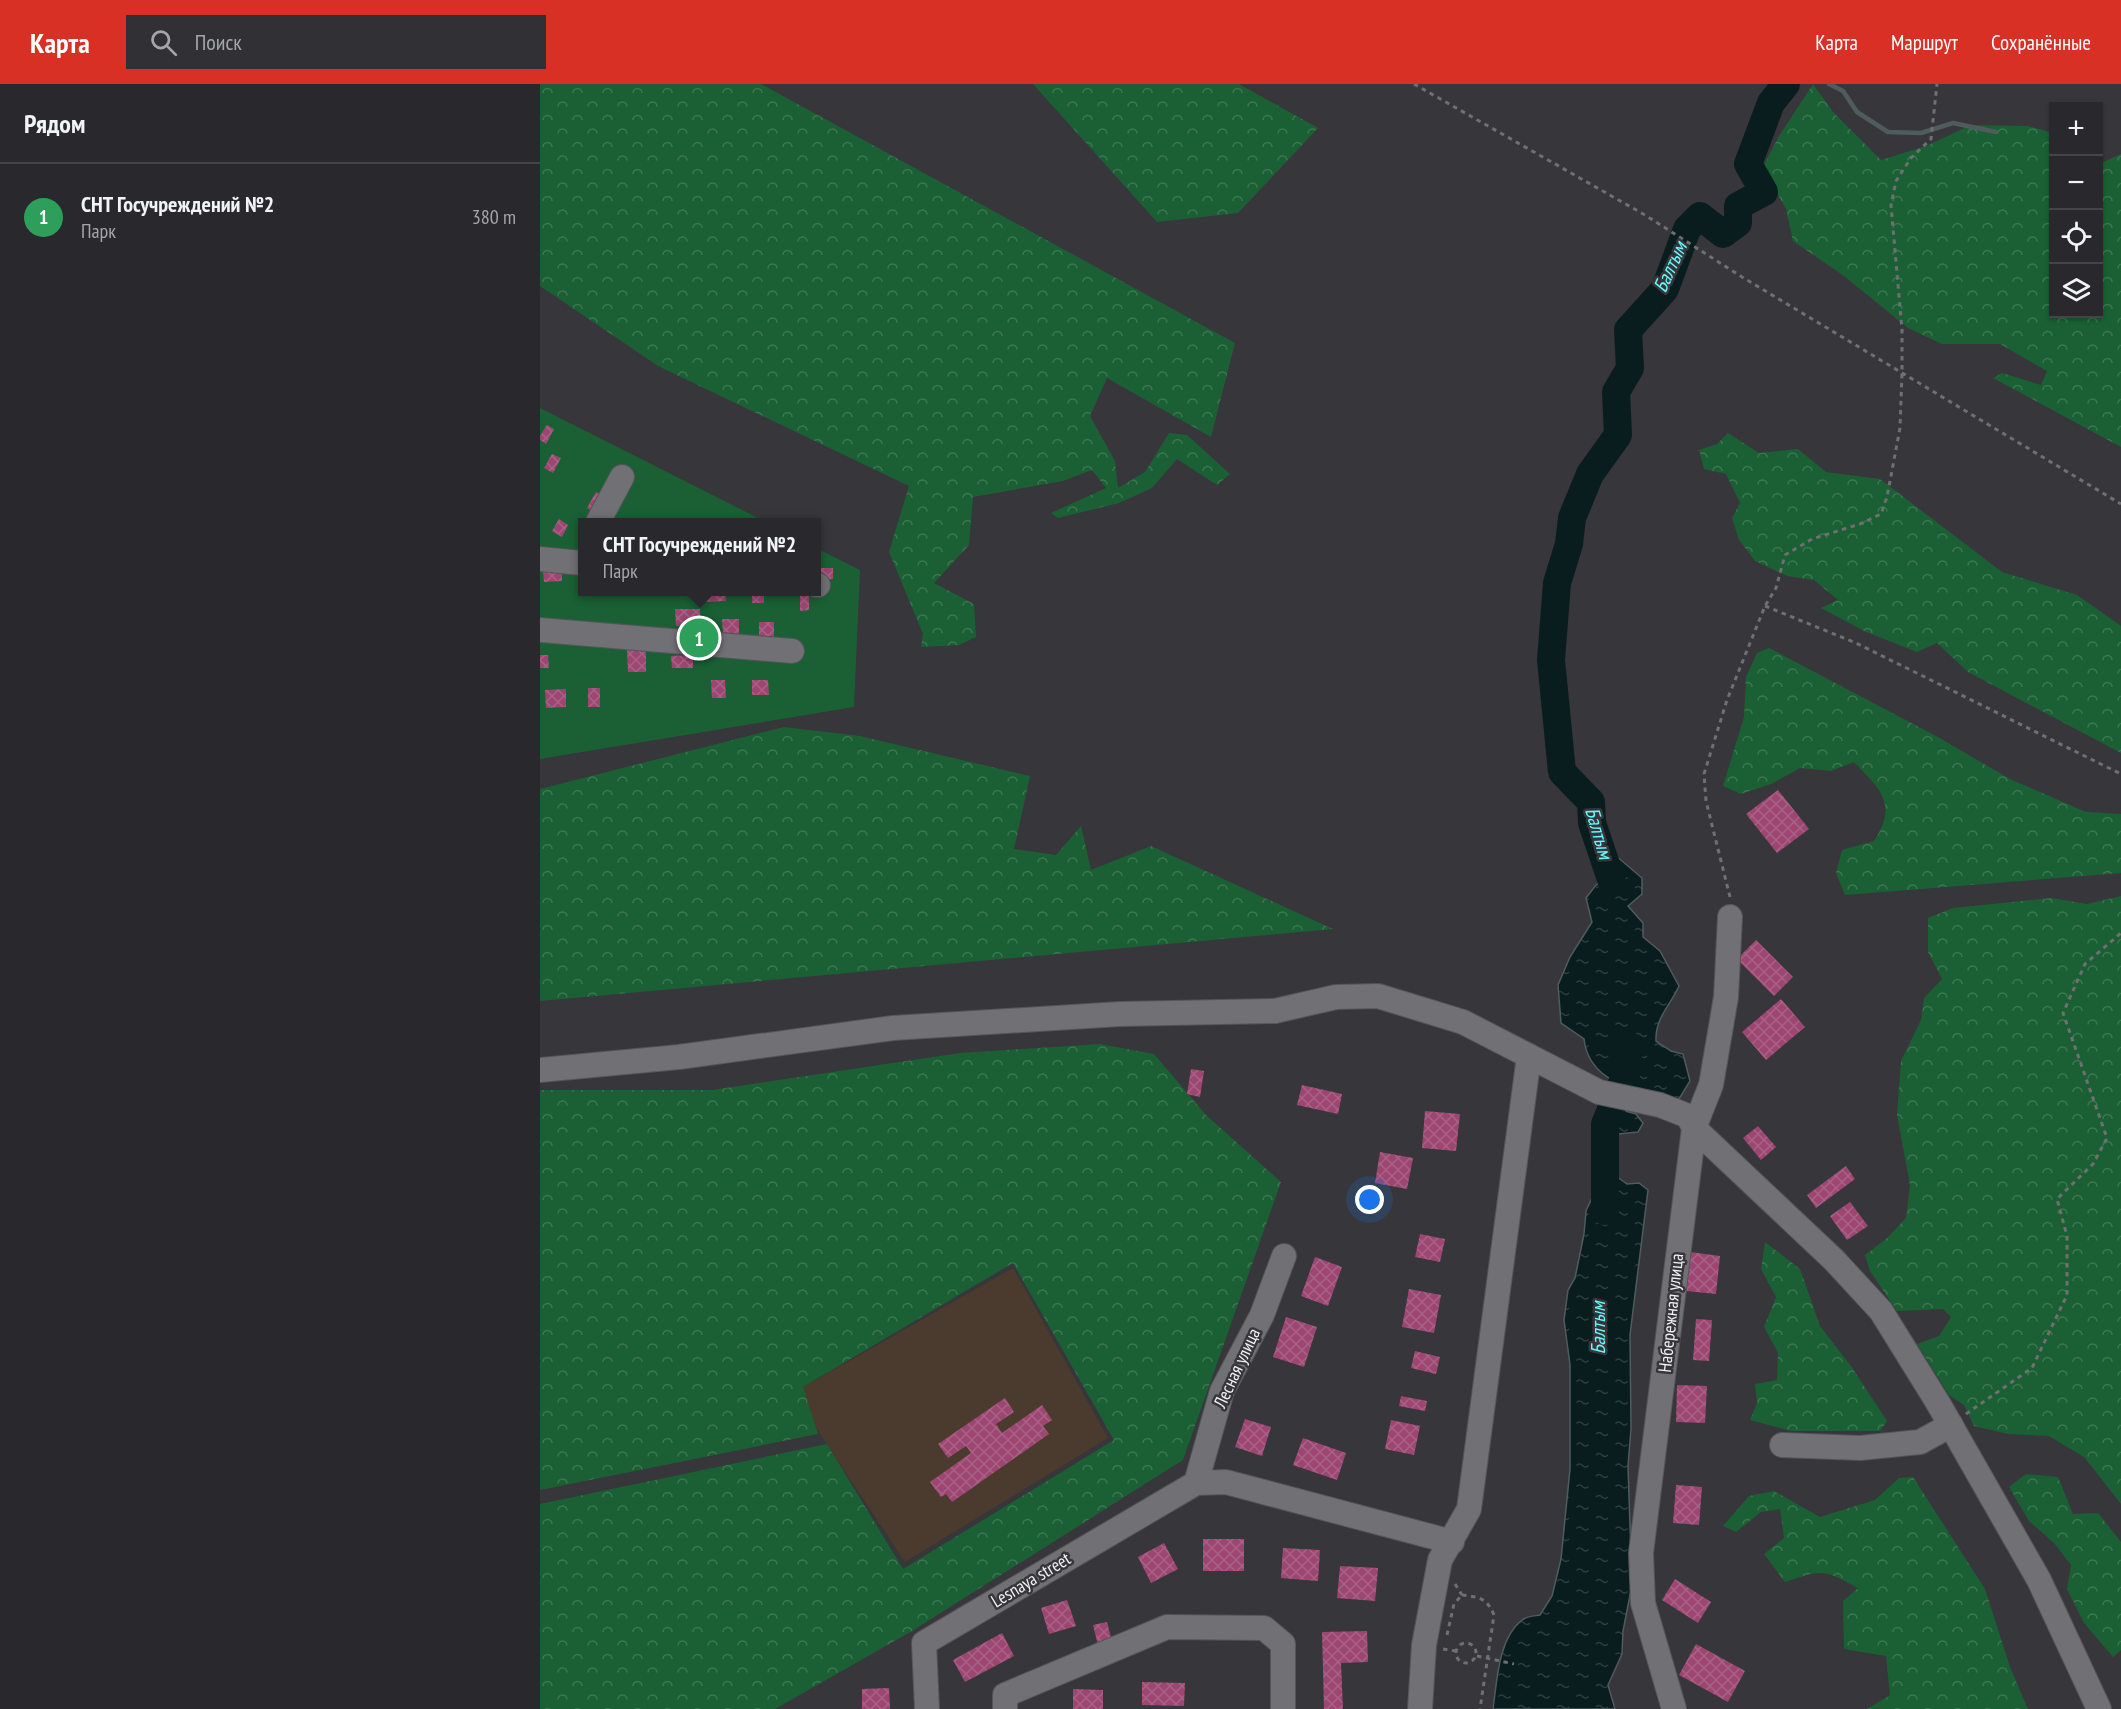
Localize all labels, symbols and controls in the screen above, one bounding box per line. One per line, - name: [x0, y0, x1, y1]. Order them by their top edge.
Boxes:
- search box: [126, 15, 546, 69]
- text: Карта: [30, 24, 90, 61]
- icon: search: [147, 26, 180, 59]
- text: Поиск: [195, 28, 242, 56]
- text: Карта: [1815, 29, 1858, 56]
- text: Маршрут: [1891, 29, 1958, 56]
- text: Сохранённые: [1991, 29, 2091, 56]
- map controls: [2049, 102, 2103, 318]
- button: +: [2049, 102, 2103, 156]
- text: Рядом: [24, 107, 85, 140]
- button: −: [2049, 156, 2103, 210]
- text: СНТ Госучреждений №2: [81, 190, 274, 218]
- text: 1: [39, 204, 48, 230]
- text: 380 m: [472, 204, 516, 230]
- button: locate: [2049, 210, 2103, 264]
- text: Парк: [81, 218, 116, 244]
- water label: Балтым: [1647, 236, 1694, 296]
- button: layers: [2049, 264, 2103, 318]
- popup: [578, 518, 821, 596]
- text: СНТ Госучреждений №2: [603, 530, 796, 558]
- text: Парк: [603, 558, 638, 584]
- pin: 1: [680, 616, 718, 660]
- water label: Балтым: [1579, 804, 1619, 863]
- your location: [1355, 1185, 1384, 1214]
- street label: Набережная улица: [1653, 1252, 1688, 1374]
- water label: Балтым: [1585, 1300, 1611, 1354]
- street label: Лесная улица: [1208, 1324, 1265, 1412]
- street label: Lesnaya street: [987, 1547, 1075, 1612]

